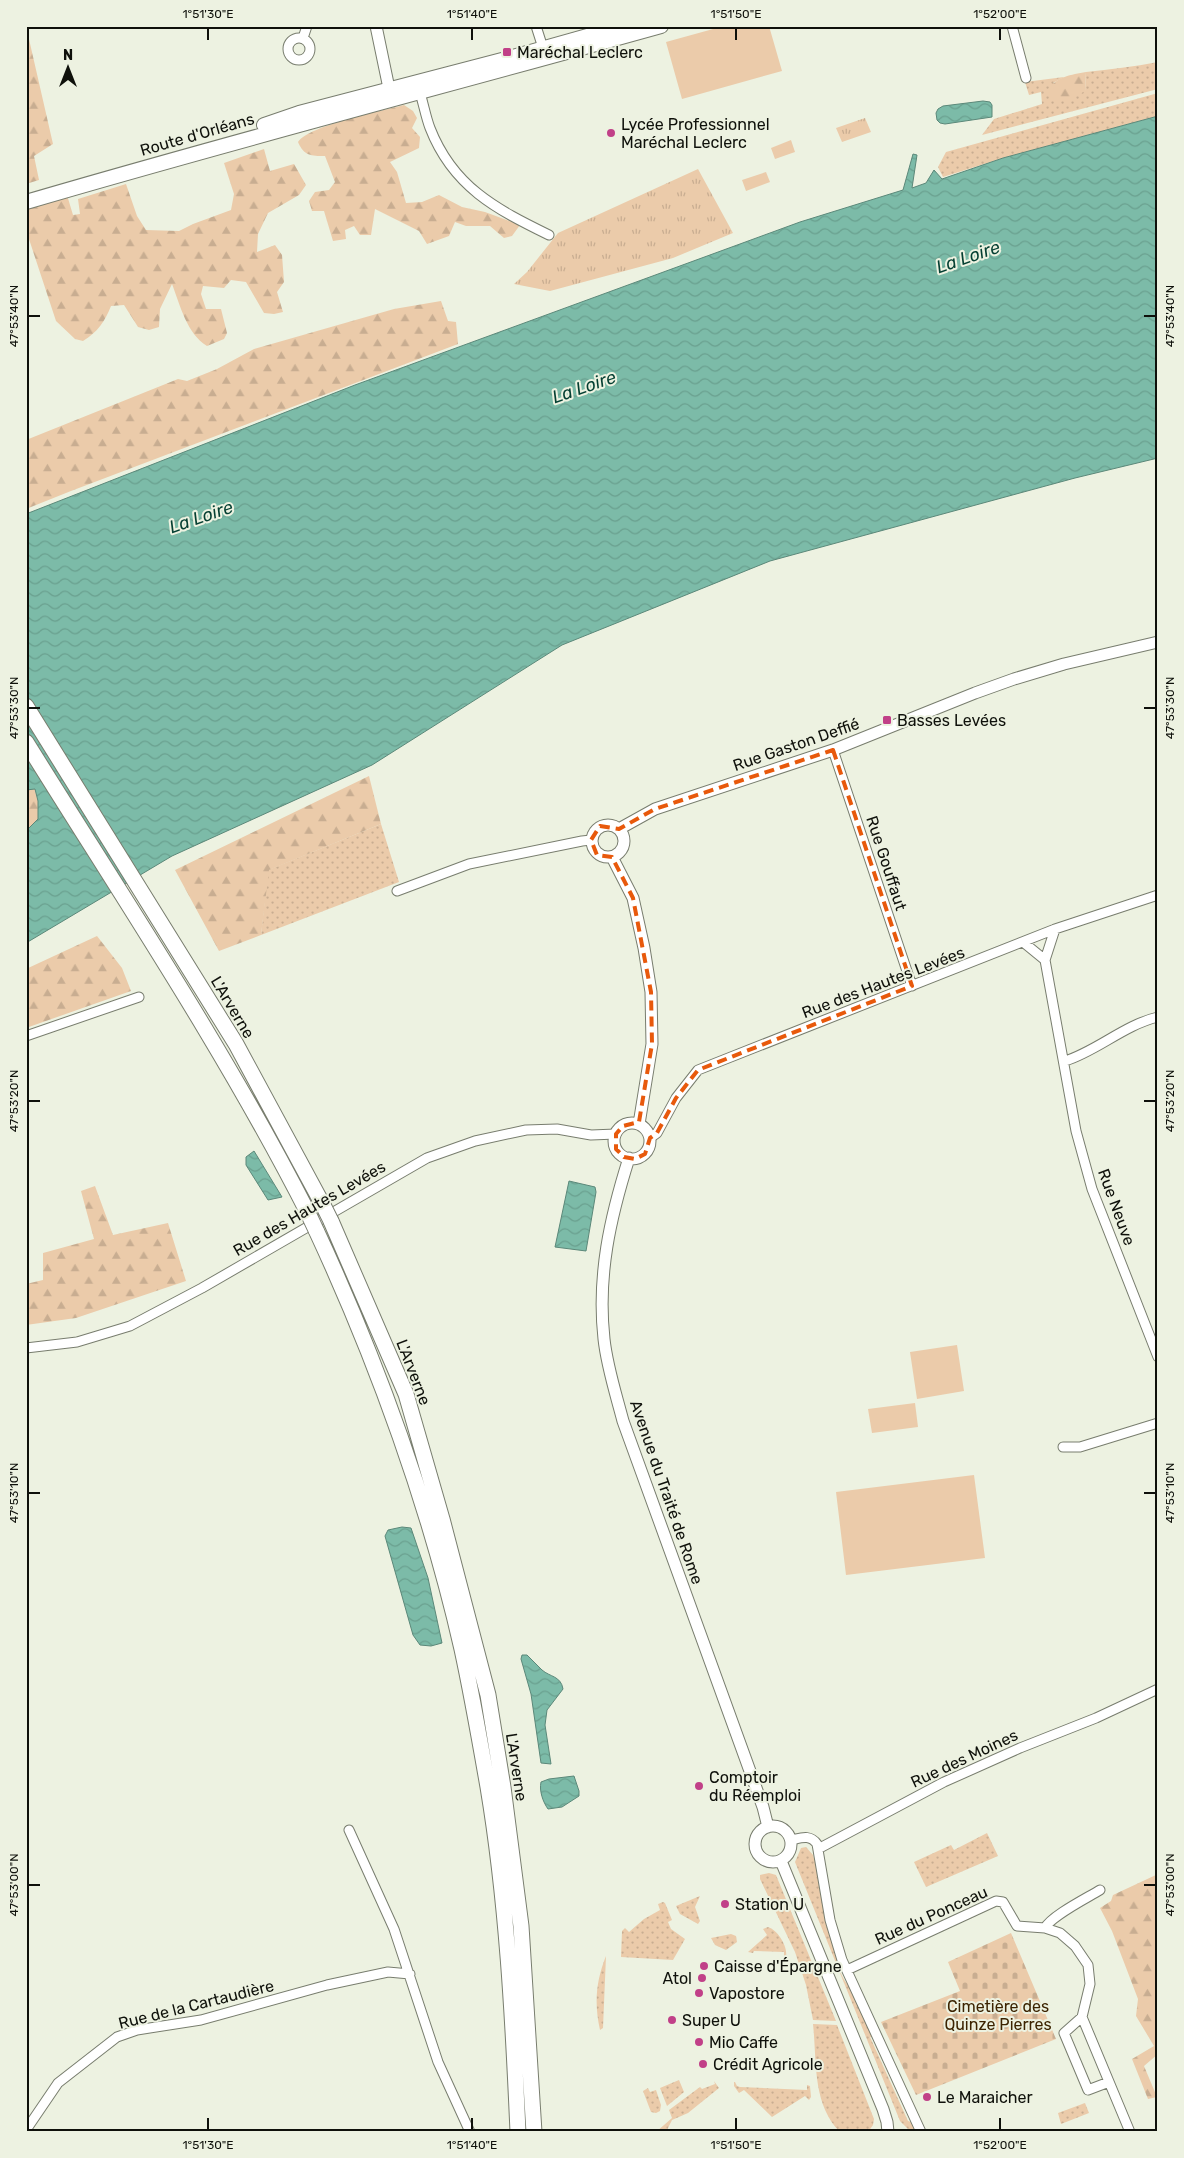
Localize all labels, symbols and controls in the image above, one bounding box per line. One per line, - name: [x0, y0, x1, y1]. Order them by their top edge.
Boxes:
- text: 1°51'30"E: [182, 7, 234, 21]
- text: 1°51'40"E: [447, 7, 497, 21]
- text: 1°51'50"E: [711, 7, 762, 21]
- text: 1°52'00"E: [973, 7, 1027, 21]
- north arrow: [42, 42, 92, 92]
- place label: Maréchal Leclerc: [517, 43, 643, 62]
- marker: Maréchal Leclerc: [501, 46, 513, 58]
- text: N: [63, 47, 73, 64]
- street label: Route d'Orléans: [138, 109, 256, 160]
- place label: Lycée Professionnel Maréchal Leclerc: [621, 115, 770, 152]
- marker: Lycée Professionnel Maréchal Leclerc: [605, 127, 617, 139]
- water label: La Loire: [933, 236, 1003, 278]
- text: 47°53'40"N: [7, 285, 21, 347]
- text: 47°53'40"N: [1163, 285, 1177, 347]
- water label: La Loire: [549, 366, 619, 408]
- water label: La Loire: [166, 496, 236, 538]
- text: 47°53'30"N: [7, 677, 21, 739]
- text: 47°53'30"N: [1163, 677, 1177, 739]
- place label: Basses Levées: [897, 711, 1006, 730]
- street label: Rue Gaston Deffié: [730, 714, 862, 775]
- marker: Basses Levées: [881, 714, 893, 726]
- street label: Rue Gouffaut: [862, 813, 911, 913]
- street label: Rue des Hautes Levées: [799, 943, 967, 1022]
- street label: L'Arverne: [207, 973, 258, 1042]
- text: 47°53'20"N: [7, 1070, 21, 1132]
- text: 47°53'20"N: [1163, 1070, 1177, 1132]
- street label: Rue des Hautes Levées: [230, 1157, 389, 1260]
- street label: Rue Neuve: [1094, 1166, 1139, 1248]
- street label: L'Arverne: [392, 1337, 435, 1408]
- street label: Avenue du Traité de Rome: [626, 1398, 707, 1587]
- text: 47°53'10"N: [7, 1463, 21, 1523]
- text: 47°53'10"N: [1163, 1463, 1177, 1523]
- street label: Rue des Moines: [908, 1725, 1021, 1792]
- street label: L'Arverne: [502, 1732, 531, 1803]
- place label: Comptoir du Réemploi: [709, 1768, 801, 1805]
- marker: Comptoir du Réemploi: [693, 1780, 705, 1792]
- text: 47°53'00"N: [7, 1853, 21, 1917]
- text: 47°53'00"N: [1163, 1853, 1177, 1917]
- street label: Rue du Ponceau: [872, 1882, 991, 1949]
- place label: Station U: [735, 1895, 804, 1914]
- marker: Station U: [719, 1898, 731, 1910]
- place label: Caisse d'Épargne: [714, 1957, 842, 1976]
- marker: Caisse d'Épargne: [698, 1960, 710, 1972]
- place label: Atol: [662, 1969, 692, 1988]
- marker: Atol: [696, 1972, 708, 1984]
- street label: Rue de la Cartaudière: [116, 1976, 276, 2033]
- place label: Vapostore: [709, 1984, 785, 2003]
- marker: Vapostore: [693, 1987, 705, 1999]
- park label: Cimetière des Quinze Pierres: [944, 1997, 1052, 2034]
- place label: Super U: [682, 2011, 741, 2030]
- marker: Super U: [666, 2014, 678, 2026]
- place label: Mio Caffe: [709, 2033, 778, 2052]
- marker: Mio Caffe: [693, 2036, 705, 2048]
- place label: Crédit Agricole: [713, 2055, 823, 2074]
- marker: Crédit Agricole: [697, 2058, 709, 2070]
- place label: Le Maraicher: [937, 2088, 1033, 2107]
- marker: Le Maraicher: [921, 2091, 933, 2103]
- text: 1°51'30"E: [182, 2138, 234, 2152]
- text: 1°51'40"E: [447, 2138, 497, 2152]
- text: 1°51'50"E: [711, 2138, 762, 2152]
- text: 1°52'00"E: [973, 2138, 1027, 2152]

